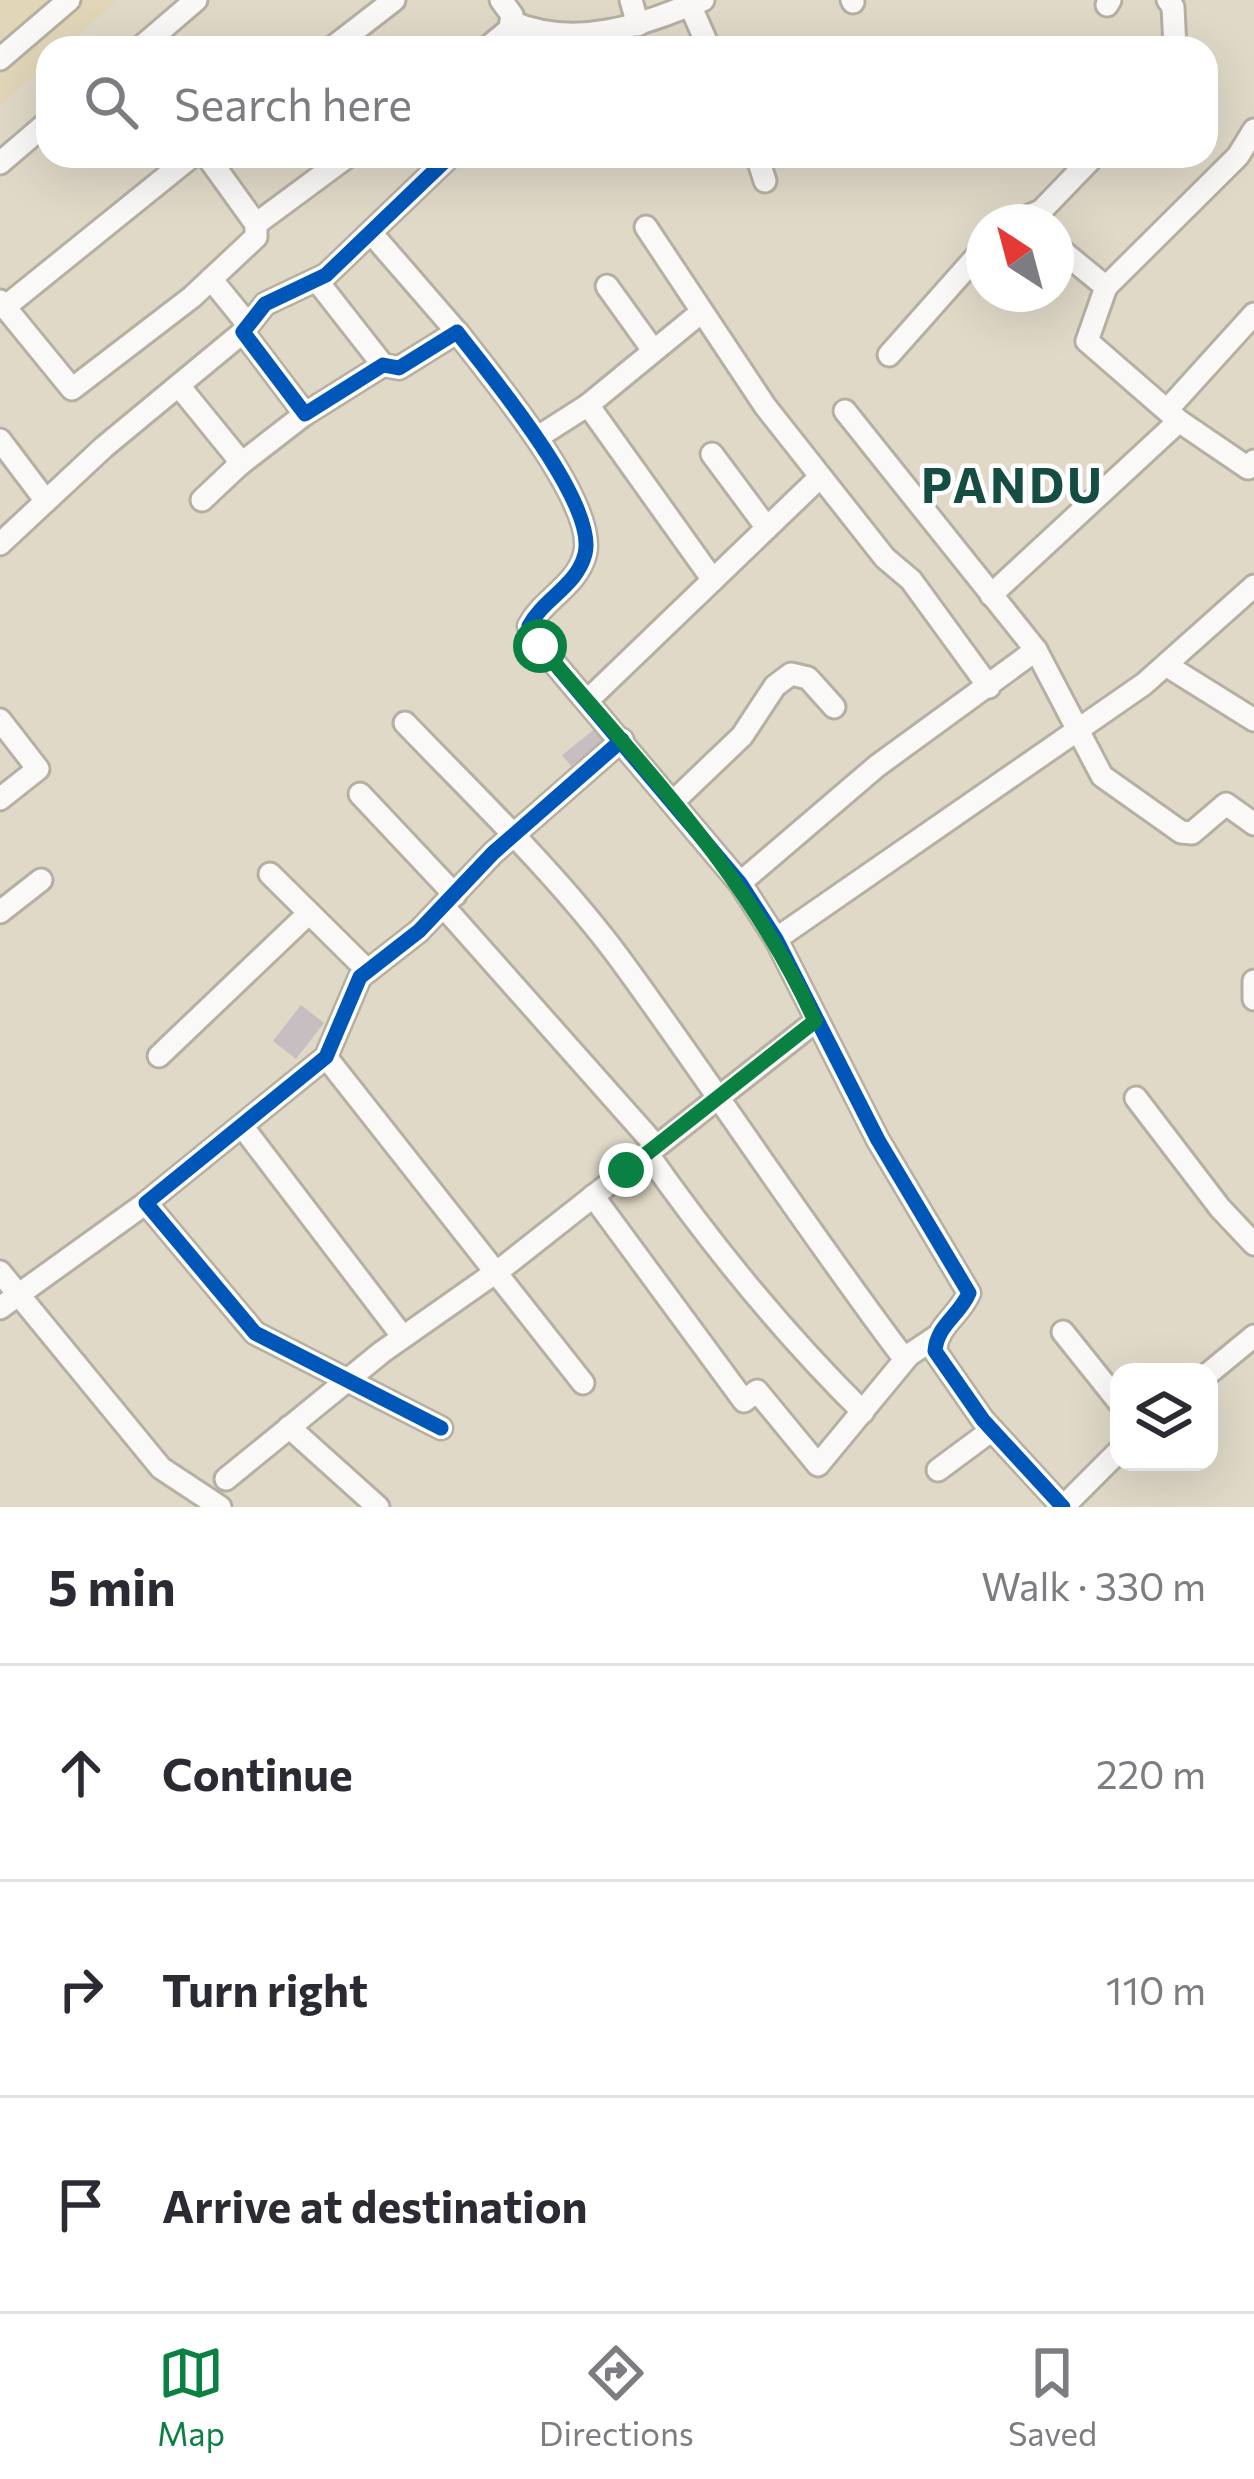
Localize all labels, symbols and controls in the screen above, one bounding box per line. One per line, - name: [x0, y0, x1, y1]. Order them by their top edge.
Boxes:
- search box: [36, 36, 1218, 168]
- icon: search: [78, 69, 144, 135]
- text: Search here: [174, 75, 412, 130]
- north arrow: [966, 204, 1074, 312]
- district label: PANDU: [921, 454, 1105, 513]
- route start: [513, 619, 567, 673]
- route end: [599, 1143, 653, 1197]
- map controls: [1110, 1363, 1218, 1471]
- button: layers: [1110, 1363, 1218, 1471]
- text: 5 min: [48, 1554, 176, 1617]
- text: Walk · 330 m: [981, 1561, 1206, 1609]
- icon: ahead: [48, 1740, 114, 1806]
- text: Continue: [162, 1745, 353, 1800]
- text: 220 m: [1096, 1749, 1206, 1797]
- icon: right: [48, 1956, 114, 2022]
- text: Turn right: [162, 1961, 368, 2016]
- text: 110 m: [1106, 1965, 1206, 2013]
- icon: arrive: [48, 2172, 114, 2238]
- text: Arrive at destination: [162, 2177, 588, 2232]
- tab: Map: [157, 2340, 225, 2453]
- tab: Directions: [539, 2340, 694, 2453]
- tab: Saved: [1008, 2340, 1097, 2453]

